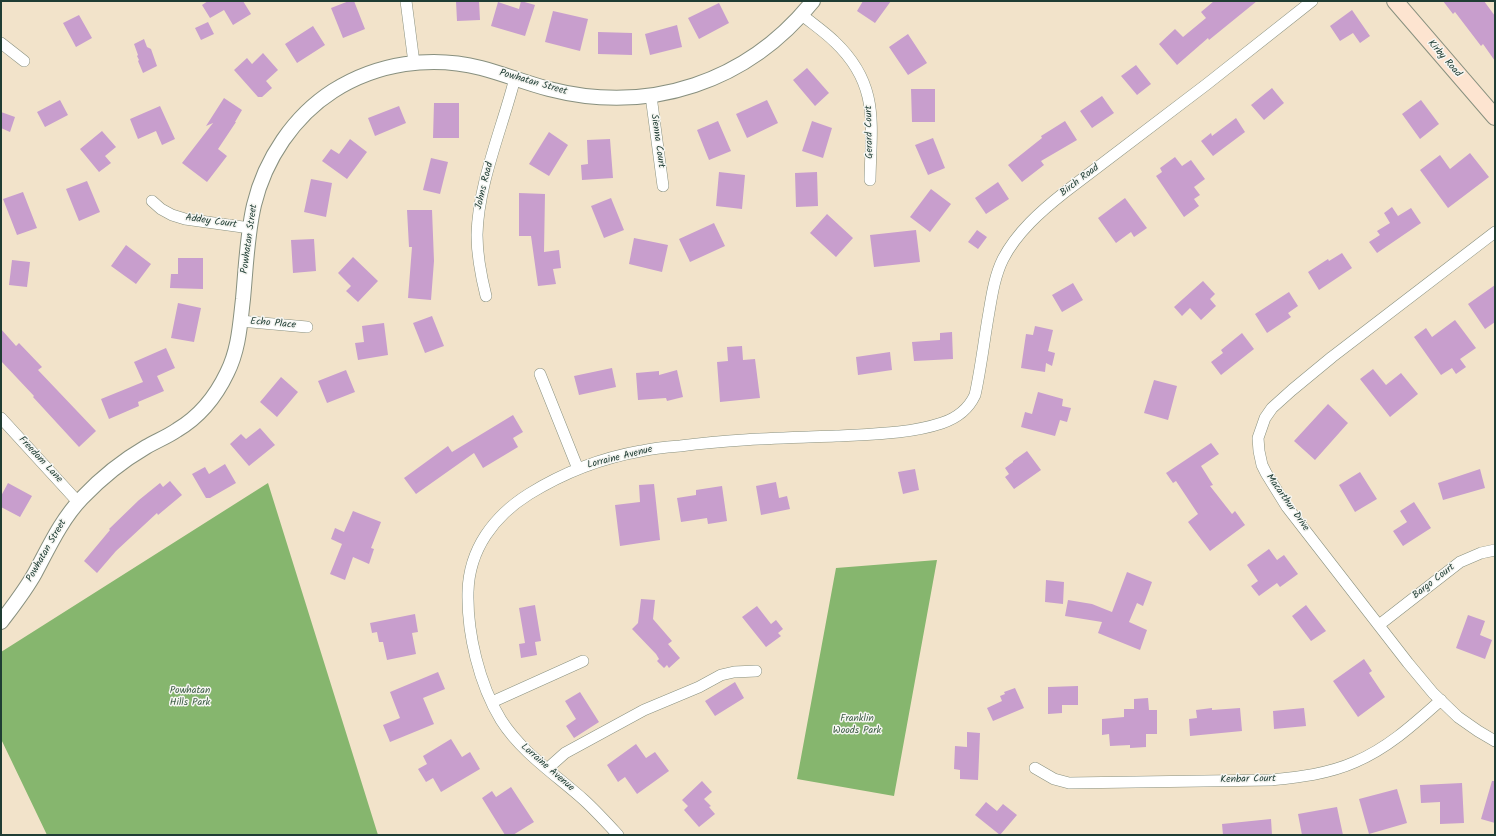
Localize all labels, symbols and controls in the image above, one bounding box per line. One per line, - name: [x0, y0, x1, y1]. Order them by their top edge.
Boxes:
- street label: Kirby Road: [1425, 38, 1463, 80]
- street label: Powhatan Street: [498, 68, 568, 98]
- street label: Gerard Court: [864, 105, 876, 159]
- street label: Sienna Court: [647, 113, 667, 169]
- street label: Johns Road: [473, 161, 497, 211]
- street label: Birch Road: [1058, 162, 1102, 200]
- street label: Powhatan Street: [239, 204, 261, 274]
- street label: Addey Court: [185, 212, 237, 232]
- street label: Echo Place: [250, 316, 296, 332]
- street label: Freedom Lane: [15, 434, 65, 486]
- street label: Lorraine Avenue: [586, 444, 654, 472]
- street label: Macarthur Drive: [1263, 472, 1311, 534]
- street label: Powhatan Street: [24, 518, 70, 584]
- street label: Bargo Court: [1411, 562, 1457, 602]
- park label: Powhatan Hills Park: [170, 685, 210, 708]
- park label: Franklin Woods Park: [833, 713, 881, 736]
- street label: Lorraine Avenue: [518, 742, 576, 794]
- street label: Kenbar Court: [1220, 774, 1276, 786]

